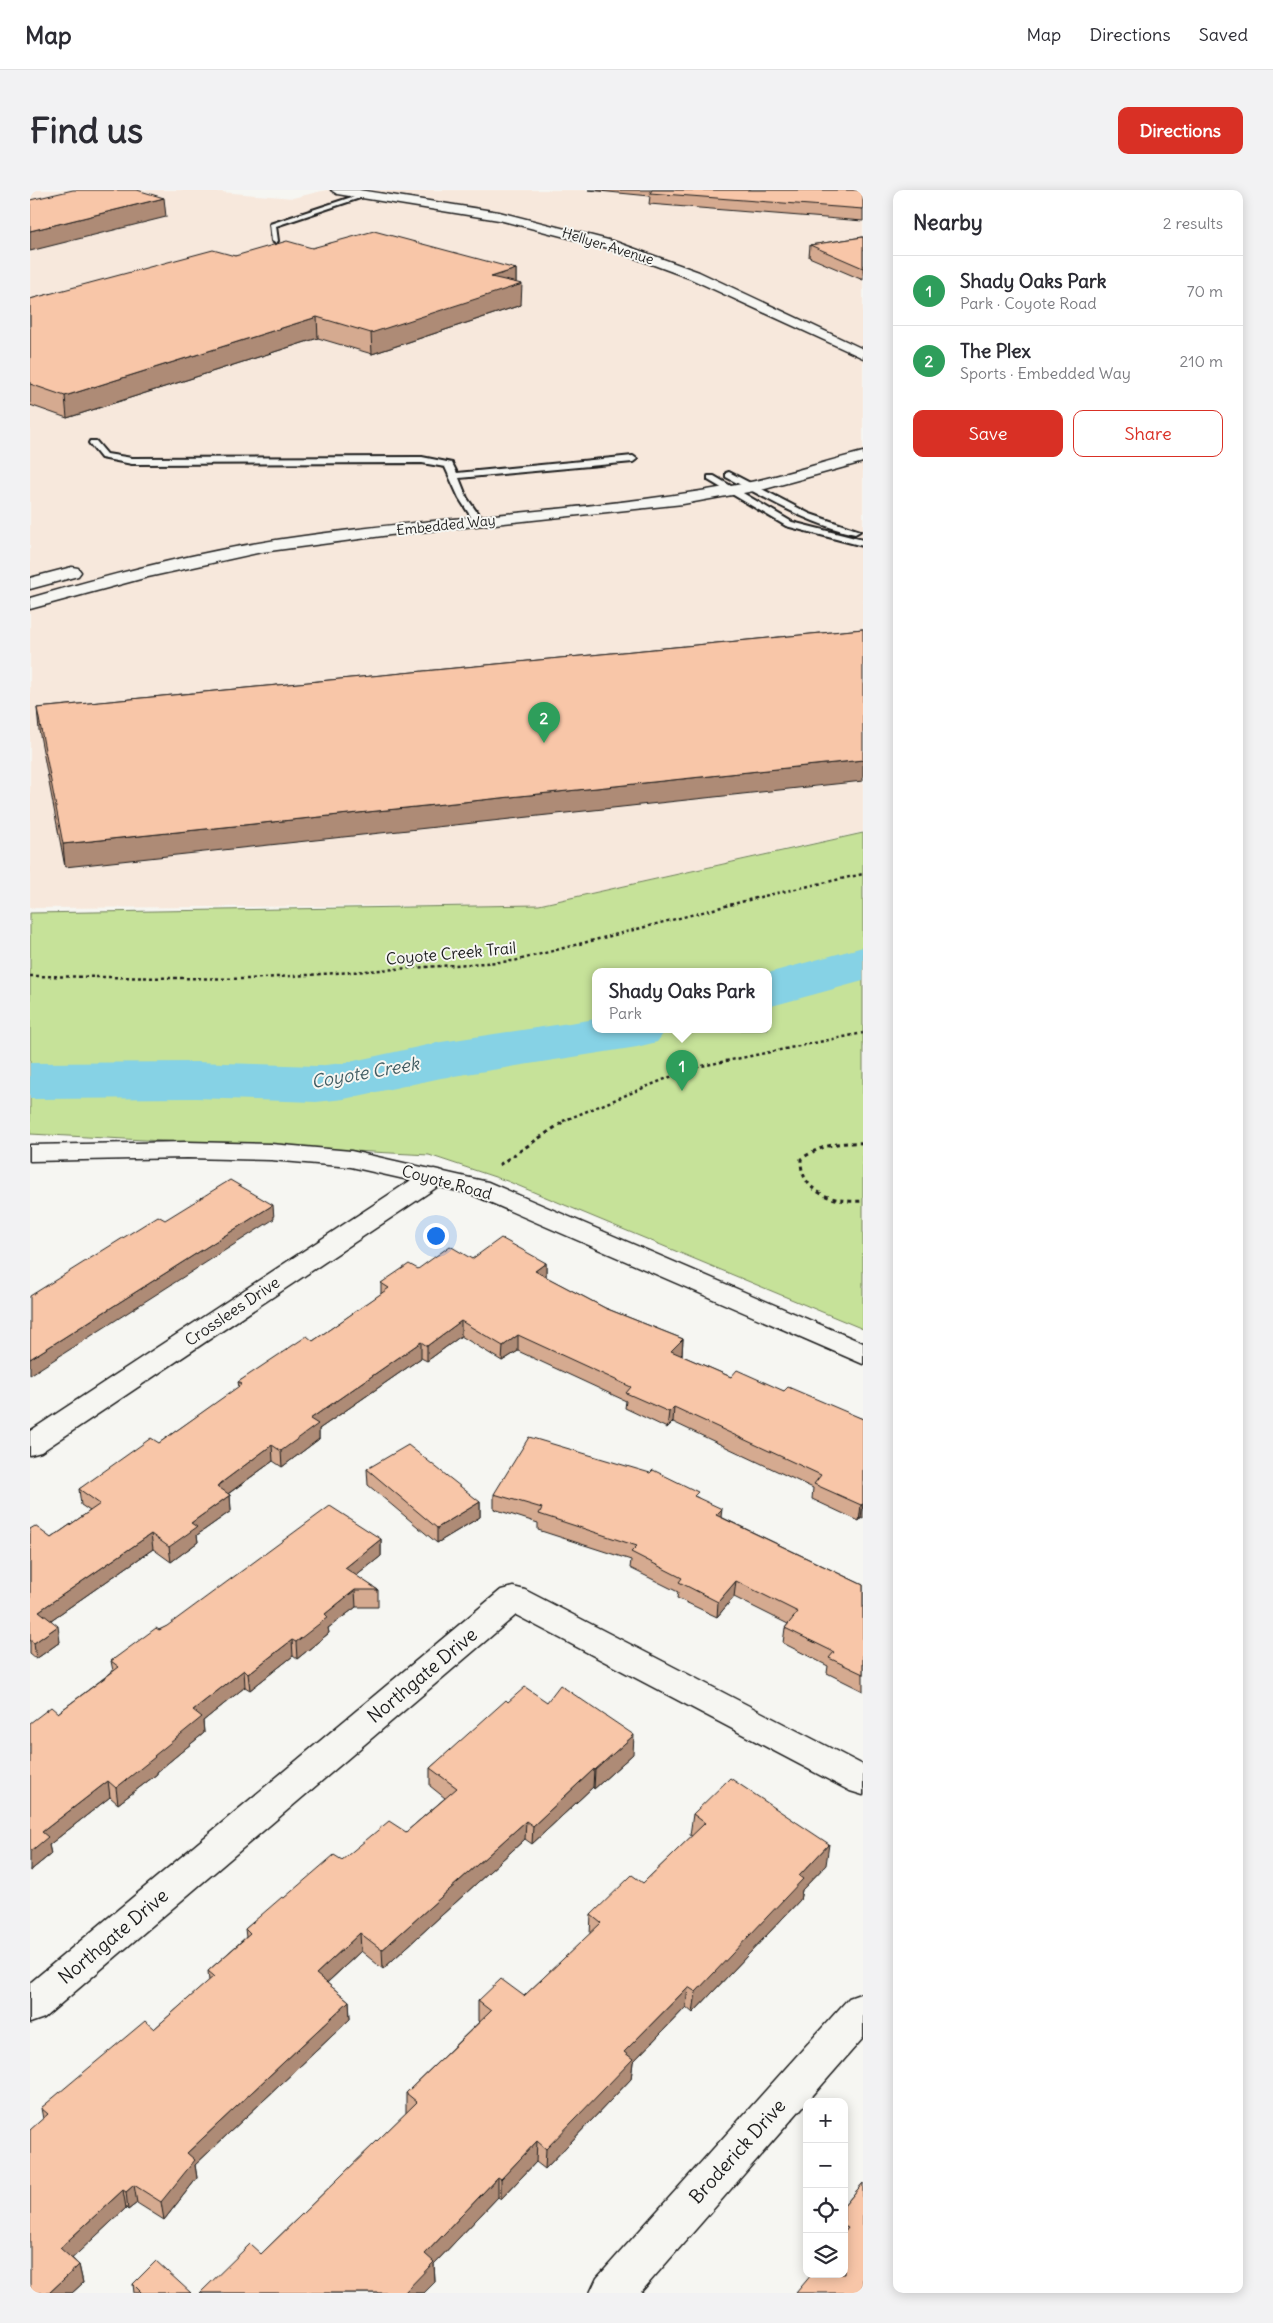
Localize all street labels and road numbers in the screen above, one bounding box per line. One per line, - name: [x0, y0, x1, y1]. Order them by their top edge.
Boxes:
- street label: Hellyer Avenue: [560, 223, 656, 269]
- street label: Embedded Way: [396, 511, 496, 539]
- street label: Coyote Creek Trail: [385, 937, 517, 969]
- street label: Coyote Road: [400, 1160, 494, 1204]
- street label: Crosslees Drive: [181, 1272, 283, 1350]
- street label: Northgate Drive: [362, 1622, 482, 1728]
- street label: Northgate Drive: [53, 1883, 173, 1989]
- street label: Broderick Drive: [684, 2094, 790, 2208]

